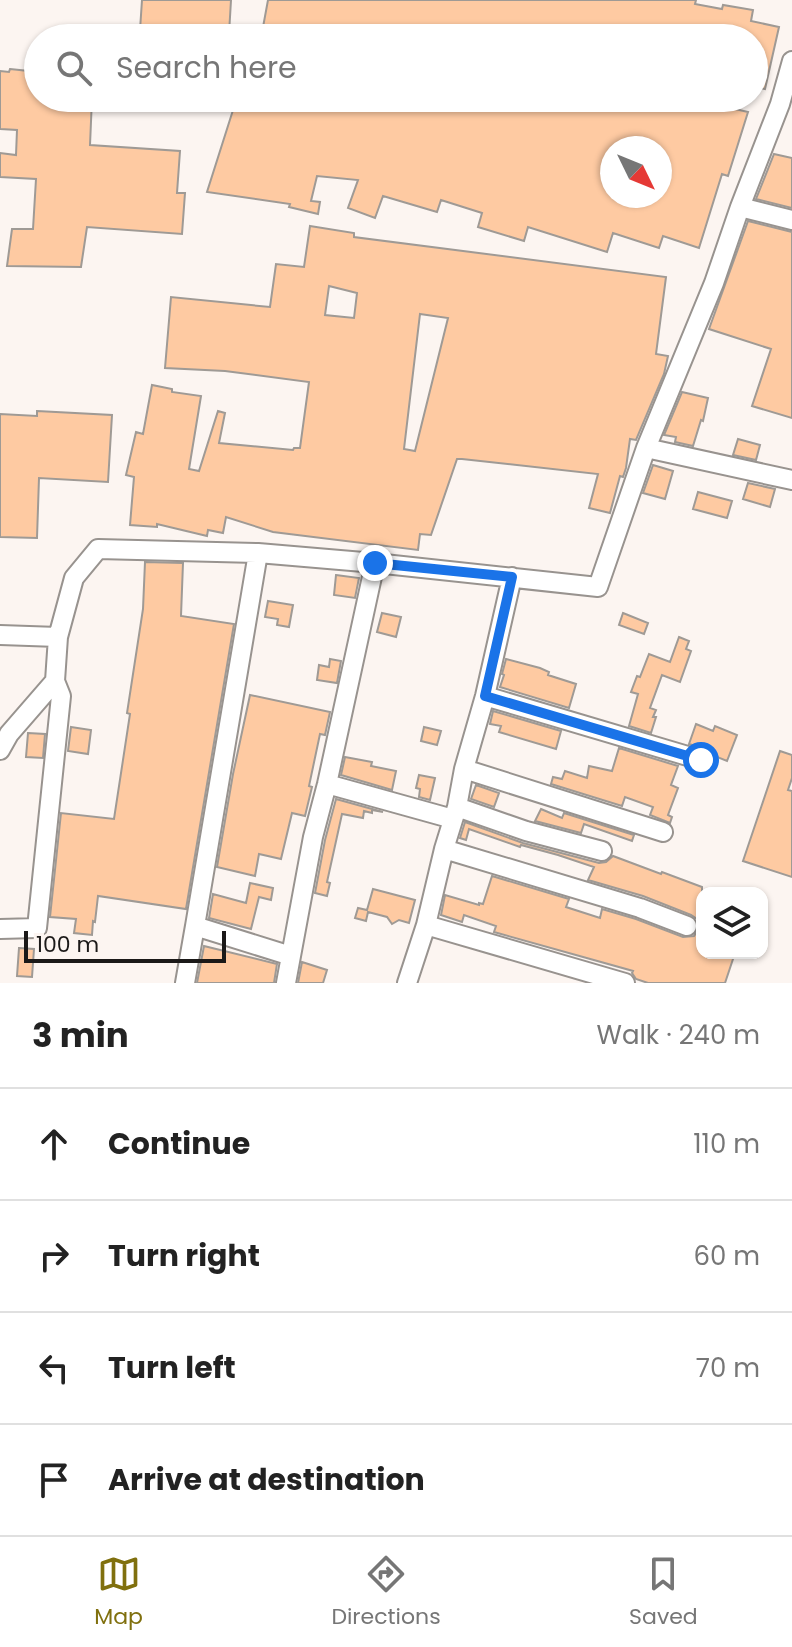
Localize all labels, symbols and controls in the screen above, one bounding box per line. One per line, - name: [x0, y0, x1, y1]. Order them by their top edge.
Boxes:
- search box: [24, 24, 768, 112]
- icon: search: [52, 46, 96, 90]
- text: Search here: [116, 46, 297, 89]
- north arrow: [600, 136, 672, 208]
- route end: [357, 545, 393, 581]
- route start: [683, 742, 719, 778]
- map controls: [696, 887, 768, 959]
- button: layers: [696, 887, 768, 959]
- scale bar: [24, 927, 226, 963]
- text: 100 m: [36, 929, 99, 960]
- text: 3 min: [32, 1011, 129, 1059]
- text: Walk · 240 m: [597, 1017, 760, 1053]
- icon: ahead: [32, 1122, 76, 1166]
- text: Continue: [108, 1122, 250, 1165]
- text: 110 m: [693, 1126, 760, 1162]
- icon: right: [32, 1234, 76, 1278]
- text: Turn right: [108, 1234, 260, 1277]
- text: 60 m: [693, 1238, 760, 1274]
- icon: left: [32, 1346, 76, 1390]
- text: Turn left: [108, 1346, 236, 1389]
- text: 70 m: [696, 1350, 760, 1386]
- icon: arrive: [32, 1458, 76, 1502]
- text: Arrive at destination: [108, 1458, 425, 1501]
- tab: Map: [94, 1552, 143, 1633]
- tab: Directions: [331, 1552, 441, 1633]
- tab: Saved: [629, 1552, 698, 1633]

